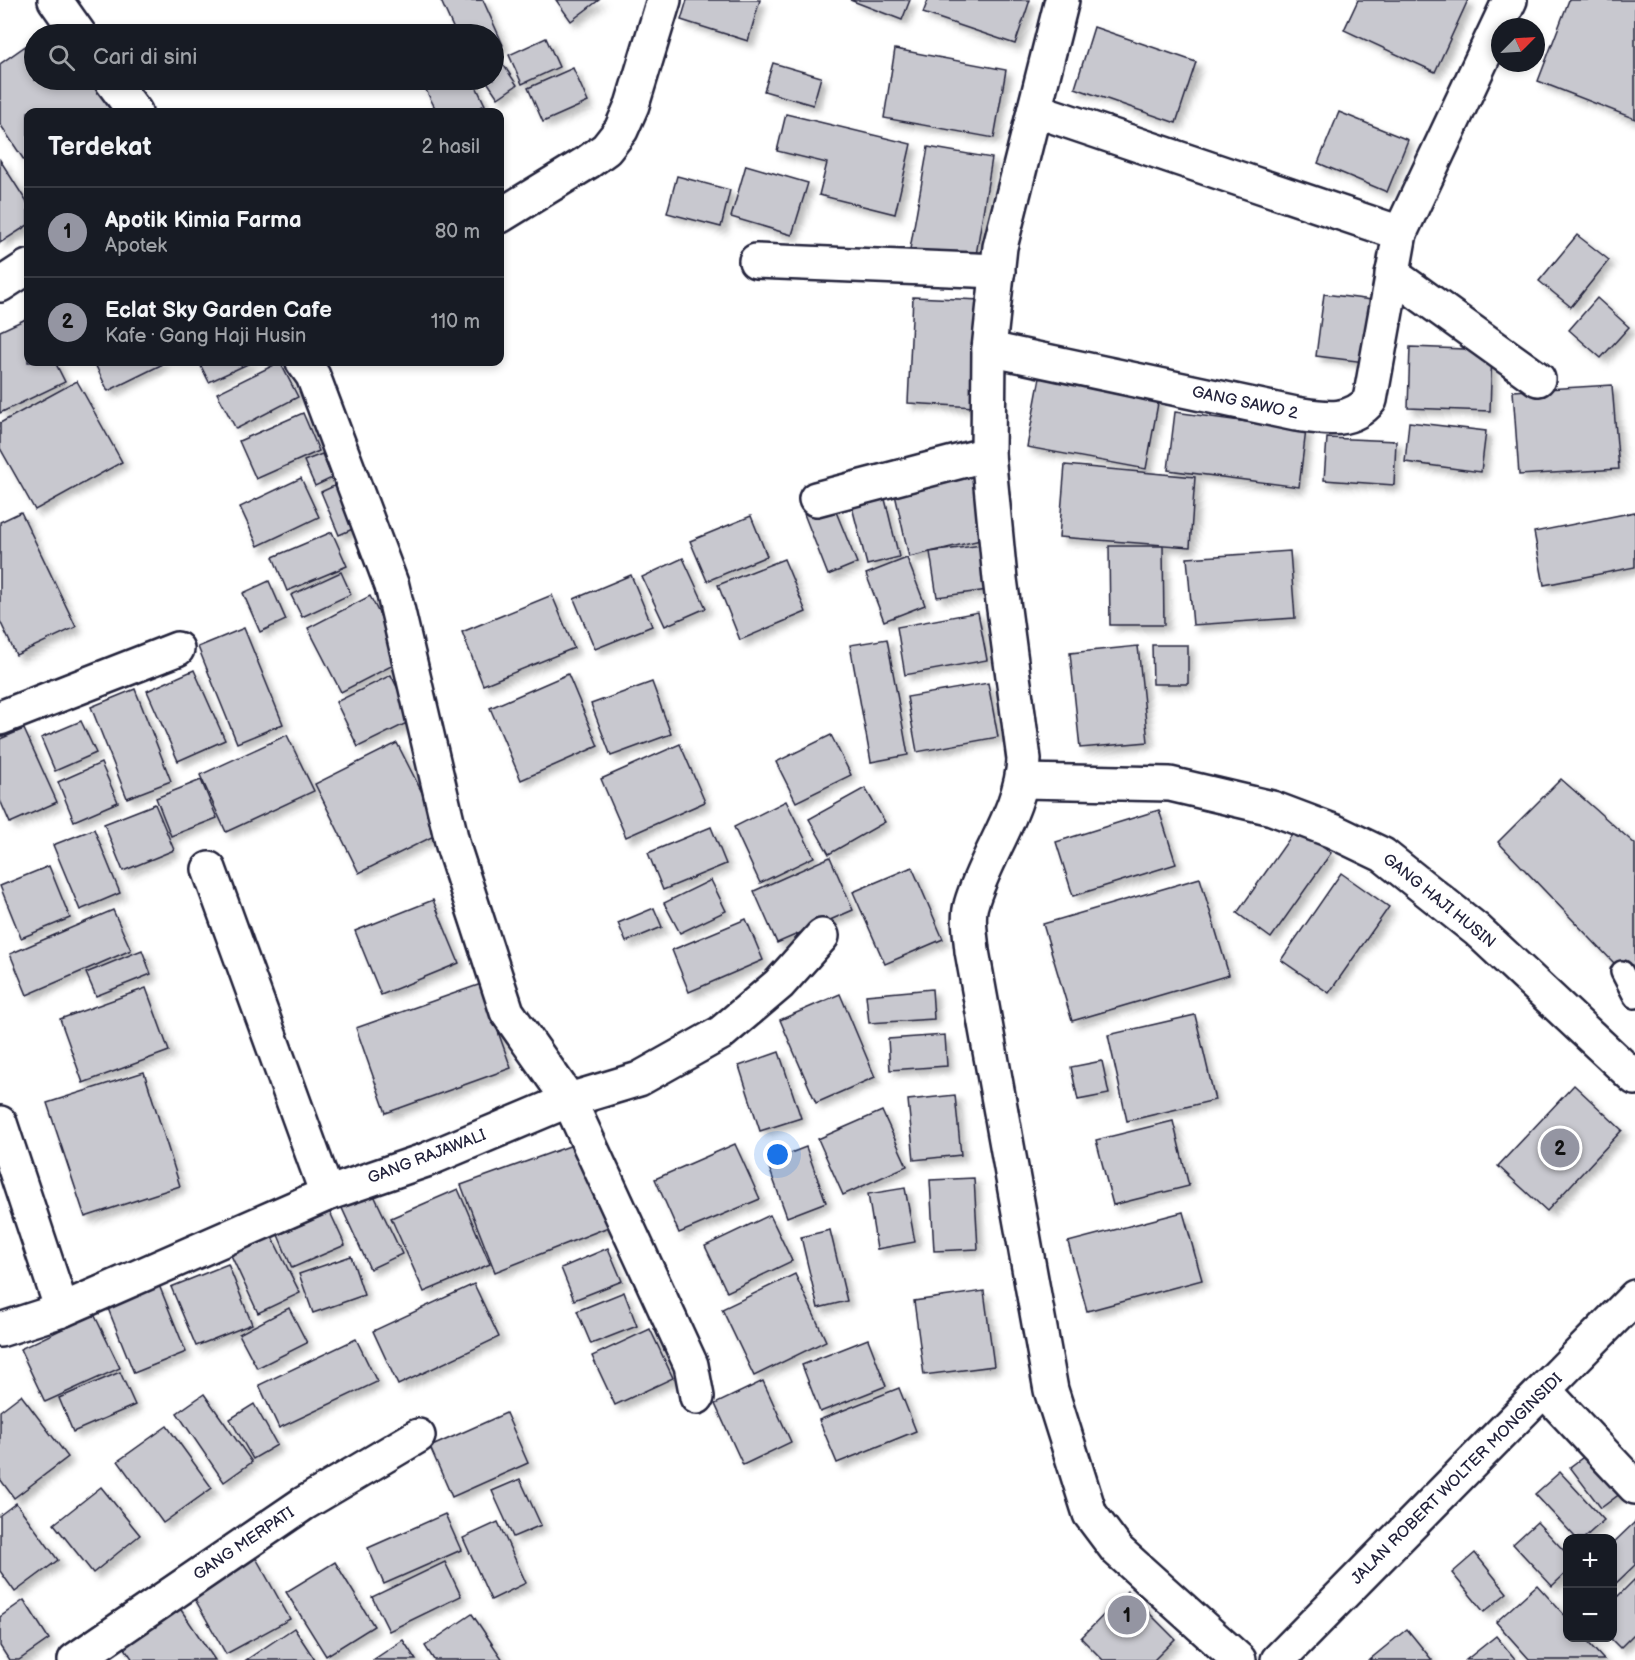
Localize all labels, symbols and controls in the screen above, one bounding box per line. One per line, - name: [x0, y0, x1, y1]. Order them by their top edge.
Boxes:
- north arrow: [1491, 18, 1545, 72]
- search box: [24, 24, 504, 90]
- icon: search: [45, 41, 78, 74]
- text: Cari di sini: [93, 44, 197, 71]
- text: Terdekat: [48, 132, 151, 163]
- text: 2 hasil: [421, 135, 480, 159]
- text: Apotik Kimia Farma: [105, 207, 302, 234]
- text: 1: [63, 220, 72, 244]
- text: 80 m: [435, 220, 480, 244]
- text: Apotek: [105, 234, 167, 258]
- text: Eclat Sky Garden Cafe: [105, 297, 332, 324]
- text: 2: [62, 310, 73, 334]
- text: 110 m: [431, 310, 480, 334]
- text: Kafe · Gang Haji Husin: [105, 324, 306, 348]
- street label: GANG SAWO 2: [1190, 382, 1300, 424]
- street label: GANG HAJI HUSIN: [1379, 850, 1499, 952]
- street label: GANG RAJAWALI: [365, 1126, 489, 1188]
- pin: 2: [1540, 1126, 1580, 1170]
- your location: [763, 1140, 792, 1169]
- street label: JALAN ROBERT WOLTER MONGINSIDI: [1348, 1370, 1566, 1588]
- street label: GANG MERPATI: [190, 1503, 298, 1585]
- map controls: [1563, 1534, 1617, 1642]
- button: +: [1563, 1534, 1617, 1588]
- button: −: [1563, 1588, 1617, 1642]
- pin: 1: [1108, 1592, 1146, 1638]

